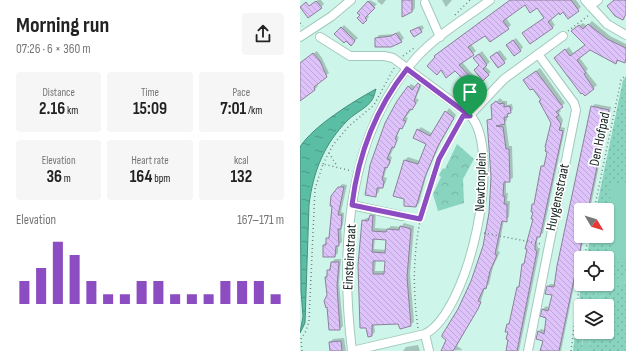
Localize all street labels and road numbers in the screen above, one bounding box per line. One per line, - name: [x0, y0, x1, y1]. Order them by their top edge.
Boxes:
- street label: Den Hofpad: [585, 110, 614, 168]
- street label: Newtonplein: [471, 152, 490, 212]
- street label: Huygensstraat: [542, 162, 573, 232]
- street label: Einsteinstraat: [339, 224, 360, 290]

